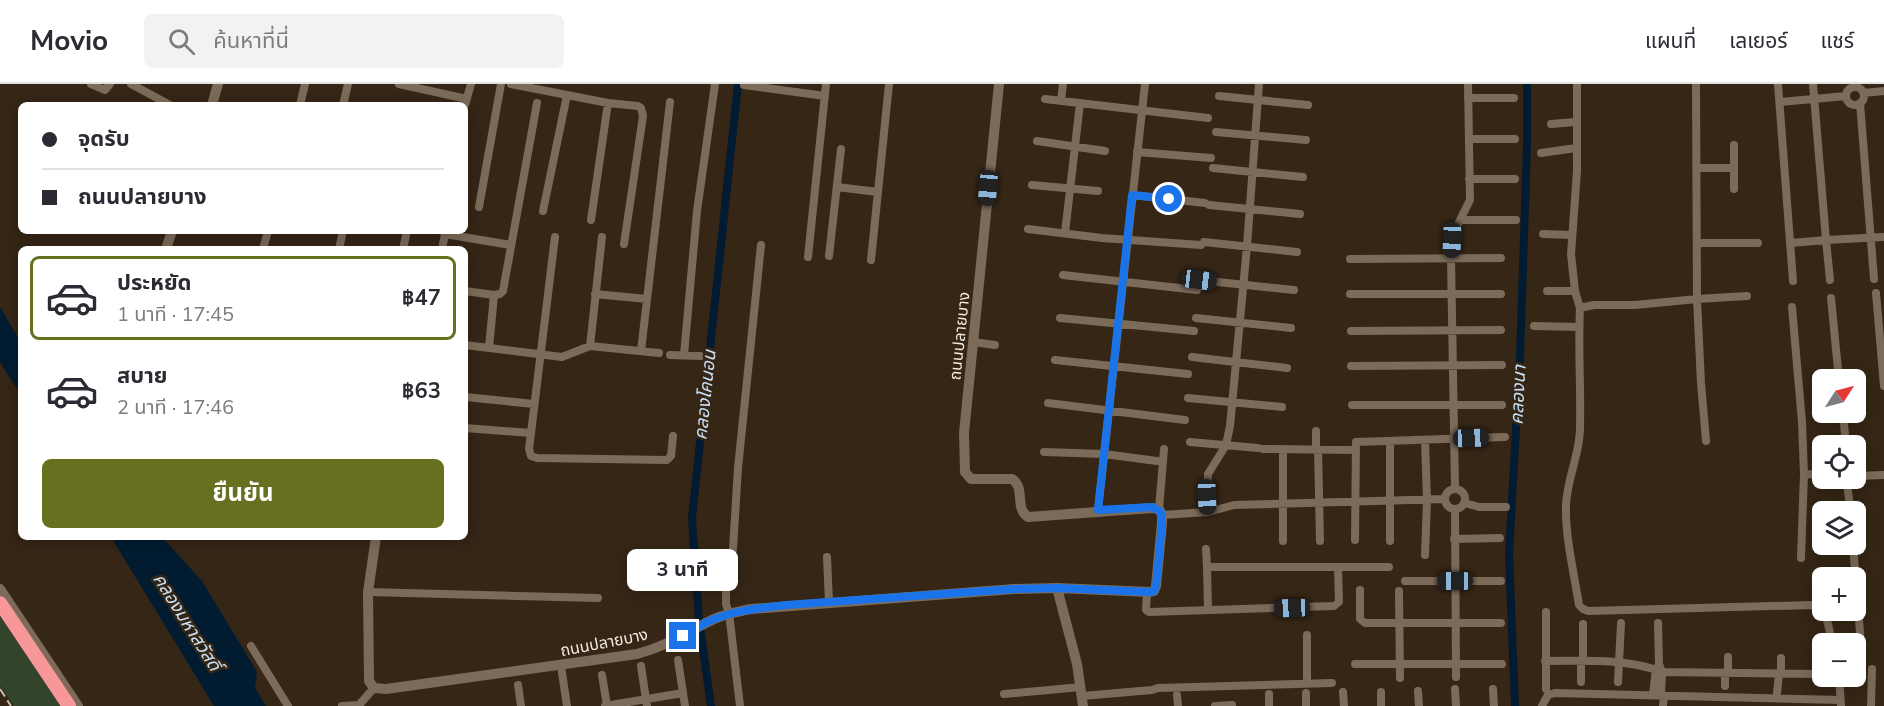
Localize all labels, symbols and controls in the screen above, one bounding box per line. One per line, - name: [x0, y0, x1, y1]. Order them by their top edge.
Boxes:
- search box: [144, 14, 564, 68]
- text: Movio: [30, 22, 108, 60]
- icon: search: [165, 25, 198, 58]
- text: ค้นหาที่นี่: [213, 26, 289, 56]
- text: แผนที่: [1645, 27, 1696, 55]
- text: เลเยอร์: [1729, 27, 1788, 55]
- text: แชร์: [1821, 27, 1854, 55]
- text: จุดรับ: [78, 124, 130, 154]
- car: [977, 169, 999, 207]
- text: ถนนปลายบาง: [78, 182, 207, 212]
- route start: [1155, 185, 1182, 212]
- car: [1442, 222, 1462, 258]
- text: ประหยัด: [117, 268, 192, 298]
- car: [1180, 269, 1218, 291]
- icon: car: [45, 271, 99, 325]
- text: ฿47: [402, 283, 441, 313]
- street label: ถนนปลายบาง: [944, 291, 976, 381]
- text: 1 นาที · 17:45: [117, 301, 234, 328]
- water label: คลองโคนอน: [688, 348, 722, 441]
- text: สบาย: [117, 361, 167, 391]
- icon: car: [45, 364, 99, 418]
- water label: คลองนา: [1504, 364, 1532, 425]
- north arrow: [1812, 369, 1866, 423]
- map controls: [1812, 369, 1866, 687]
- text: ฿63: [402, 376, 441, 406]
- text: 2 นาที · 17:46: [117, 394, 234, 421]
- car: [1453, 428, 1489, 448]
- button: locate: [1812, 435, 1866, 489]
- button: ยืนยัน: [42, 459, 444, 528]
- car: [1197, 479, 1217, 515]
- button: layers: [1812, 501, 1866, 555]
- callout: 3 นาที: [628, 549, 738, 591]
- text: 3 นาที: [657, 556, 708, 583]
- button: +: [1812, 567, 1866, 621]
- water label: คลองมหาสวัสดิ์: [147, 569, 229, 680]
- car: [1437, 572, 1473, 590]
- car: [1274, 598, 1310, 618]
- route end: [669, 622, 696, 649]
- street label: ถนนปลายบาง: [558, 624, 650, 662]
- button: −: [1812, 633, 1866, 687]

